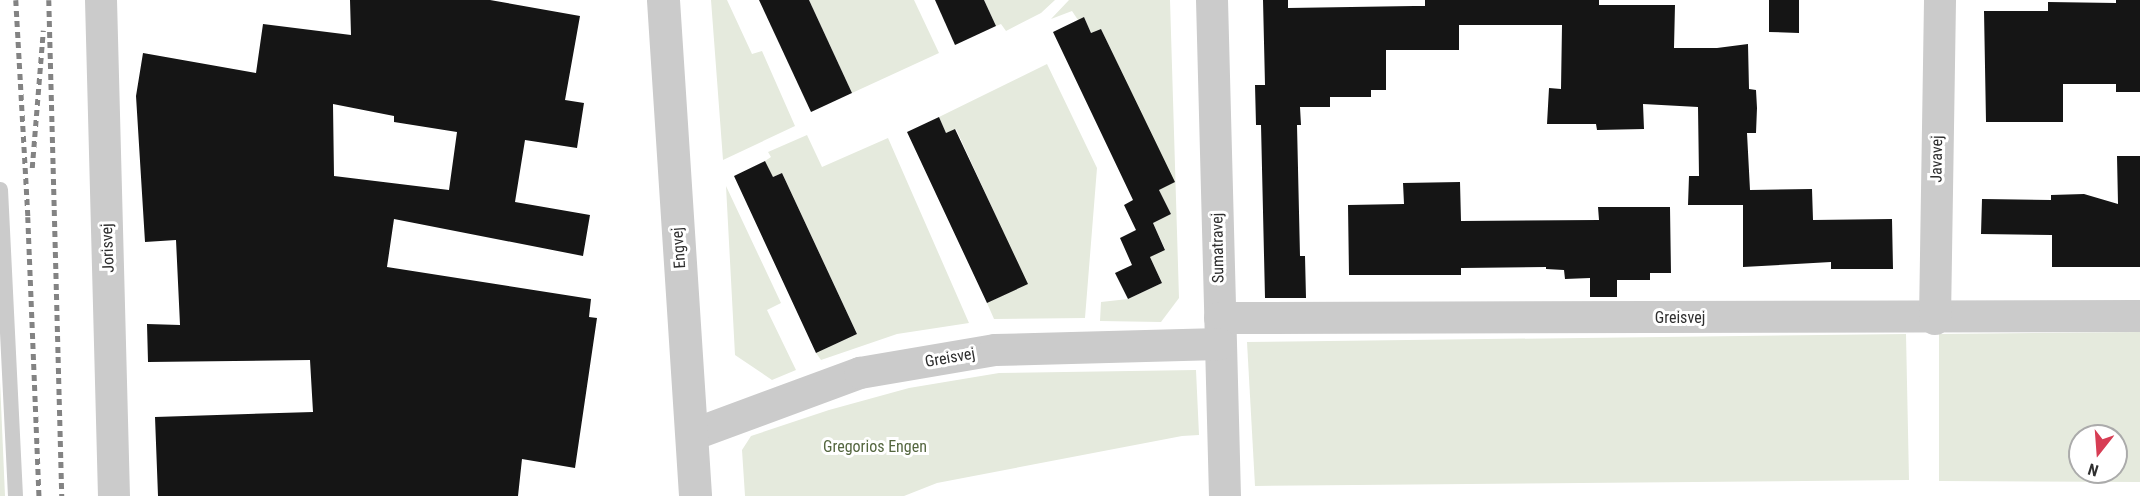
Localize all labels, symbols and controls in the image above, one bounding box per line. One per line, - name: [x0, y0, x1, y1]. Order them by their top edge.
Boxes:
- street label: Javavej: [1927, 135, 1947, 183]
- street label: Sumatravej: [1208, 213, 1228, 283]
- street label: Jorisvej: [98, 223, 118, 273]
- street label: Engvej: [668, 227, 690, 269]
- street label: Greisvej: [1655, 308, 1705, 328]
- street label: Greisvej: [923, 344, 977, 372]
- north arrow: [2068, 424, 2128, 484]
- park label: Gregorios Engen: [823, 437, 927, 457]
- text: N: [2086, 459, 2101, 480]

